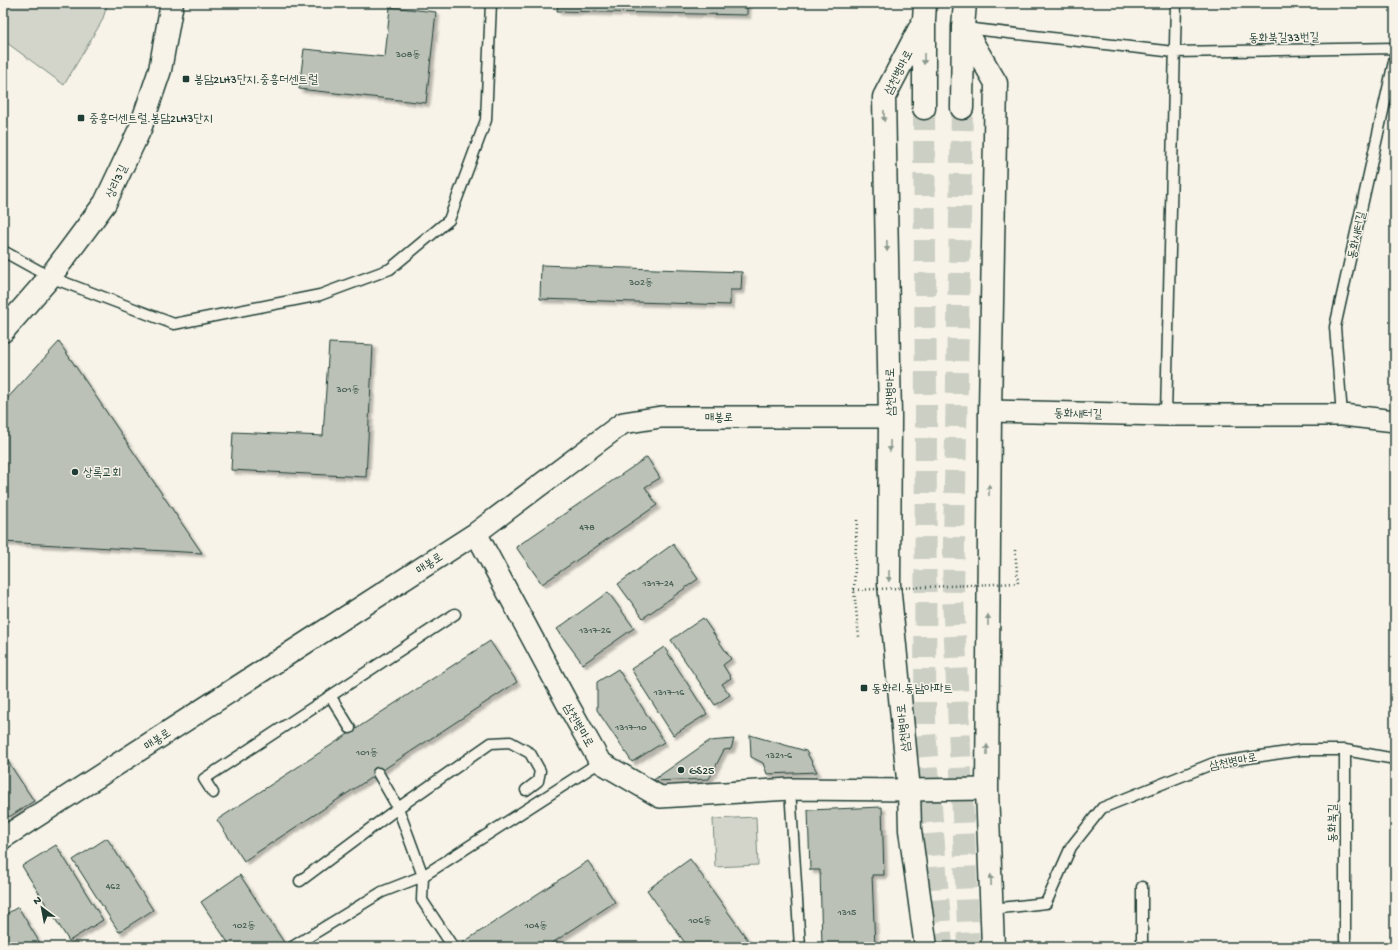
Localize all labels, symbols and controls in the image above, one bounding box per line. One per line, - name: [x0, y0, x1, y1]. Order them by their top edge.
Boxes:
- street label: 동화북길33번길: [1249, 31, 1320, 47]
- street label: 삼천병마로: [883, 48, 917, 98]
- house number: 308동: [395, 49, 420, 61]
- one-way arrow: [921, 53, 927, 66]
- place label: 봉담2LH3단지.중흥더센트럴: [194, 73, 318, 88]
- marker: 봉담2LH3단지.중흥더센트럴: [181, 74, 191, 84]
- one-way arrow: [881, 110, 888, 122]
- place label: 중흥더센트럴.봉담2LH3단지: [89, 112, 213, 127]
- marker: 중흥더센트럴.봉담2LH3단지: [76, 113, 86, 123]
- street label: 상리3길: [104, 163, 132, 201]
- street label: 동화새터길: [1346, 210, 1370, 260]
- one-way arrow: [884, 240, 890, 253]
- house number: 302동: [628, 277, 653, 289]
- street label: 삼천병마로: [885, 368, 899, 416]
- house number: 301동: [336, 384, 359, 396]
- street label: 동화새터길: [1054, 408, 1103, 422]
- street label: 매봉로: [705, 412, 733, 426]
- one-way arrow: [887, 440, 893, 453]
- marker: 상록교회: [70, 467, 80, 477]
- place label: 상록교회: [83, 467, 122, 481]
- one-way arrow: [986, 483, 992, 496]
- house number: 478: [579, 522, 595, 534]
- street label: 매봉로: [414, 551, 446, 578]
- one-way arrow: [886, 570, 892, 583]
- house number: 1317-24: [641, 578, 674, 590]
- one-way arrow: [985, 613, 991, 626]
- house number: 1317-26: [578, 625, 612, 637]
- marker: 동화리.동남아파트: [859, 683, 869, 693]
- place label: 동화리.동남아파트: [872, 683, 953, 697]
- house number: 1317-16: [653, 687, 685, 699]
- street label: 삼천병마로: [559, 702, 595, 750]
- street label: 삼천병마로: [896, 703, 914, 753]
- house number: 1317-10: [614, 722, 647, 734]
- street label: 매봉로: [142, 727, 174, 754]
- one-way arrow: [984, 743, 990, 756]
- house number: 101동: [355, 747, 378, 759]
- house number: 1321-6: [765, 750, 793, 762]
- street label: 삼천병마로: [1208, 751, 1258, 774]
- marker: GS25: [676, 765, 686, 775]
- place label: GS25: [689, 765, 714, 779]
- street label: 동화북길: [1327, 803, 1341, 842]
- one-way arrow: [987, 874, 994, 886]
- house number: 462: [106, 881, 120, 893]
- north arrow: [22, 888, 62, 928]
- text: N: [32, 894, 44, 908]
- house number: 1315: [837, 907, 856, 919]
- house number: 106동: [688, 915, 711, 927]
- house number: 102동: [232, 920, 255, 932]
- house number: 104동: [524, 920, 547, 932]

